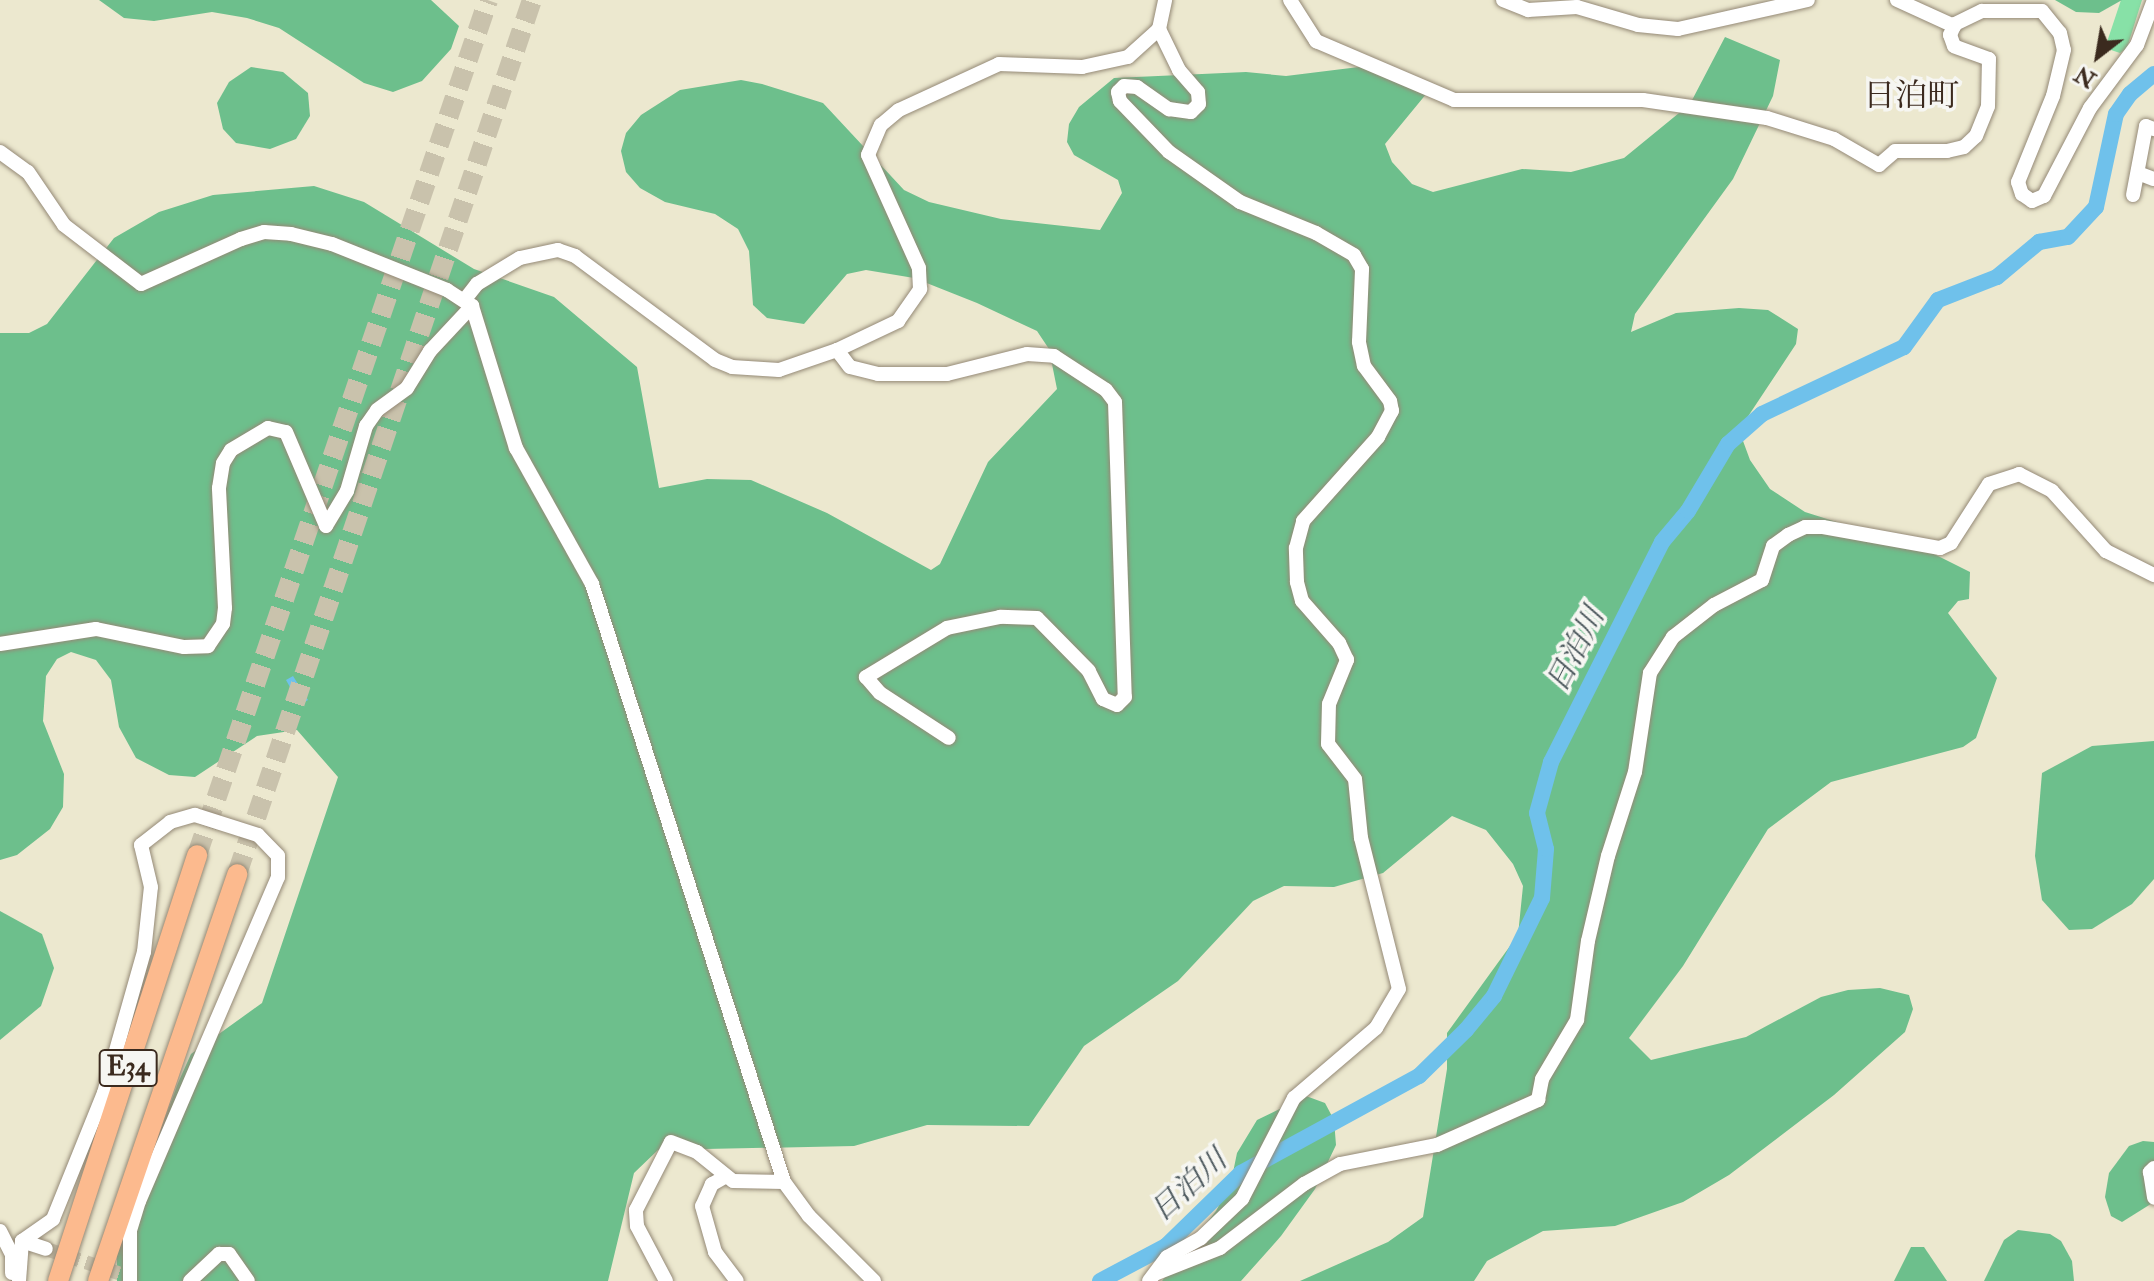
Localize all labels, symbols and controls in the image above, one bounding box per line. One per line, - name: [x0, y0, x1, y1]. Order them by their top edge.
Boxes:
- north arrow: [2058, 16, 2138, 96]
- text: N: [2070, 60, 2101, 94]
- district label: 日泊町: [1863, 77, 1959, 115]
- water label: 日泊川: [1540, 602, 1612, 698]
- road number: E34: [98, 1046, 158, 1090]
- water label: 日泊川: [1144, 1143, 1234, 1229]

